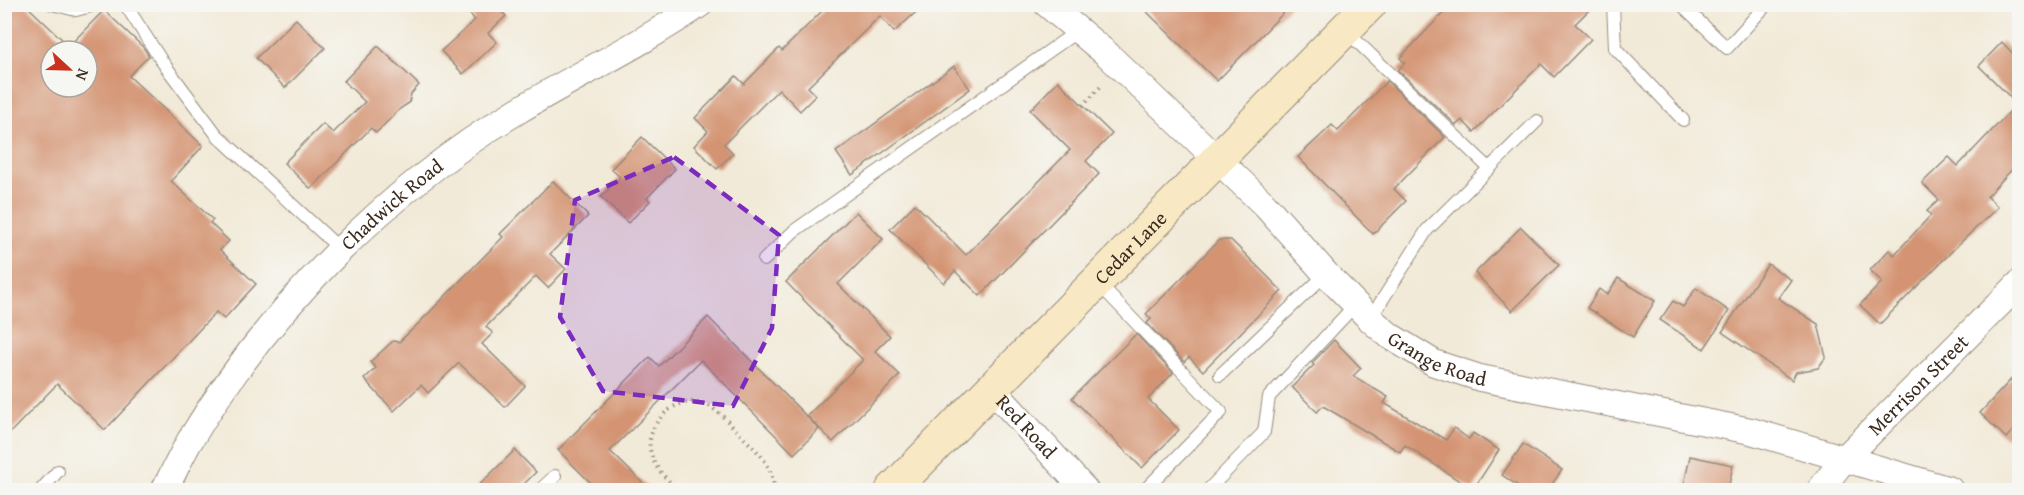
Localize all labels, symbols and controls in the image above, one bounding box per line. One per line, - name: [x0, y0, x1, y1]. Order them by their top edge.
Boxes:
- north arrow: [39, 39, 99, 99]
- text: N: [70, 65, 96, 84]
- street label: Chadwick Road: [334, 151, 449, 256]
- street label: Cedar Lane: [1087, 204, 1173, 291]
- street label: Grange Road: [1383, 323, 1489, 393]
- street label: Merrison Street: [1861, 327, 1975, 442]
- street label: Red Road: [990, 388, 1064, 465]

